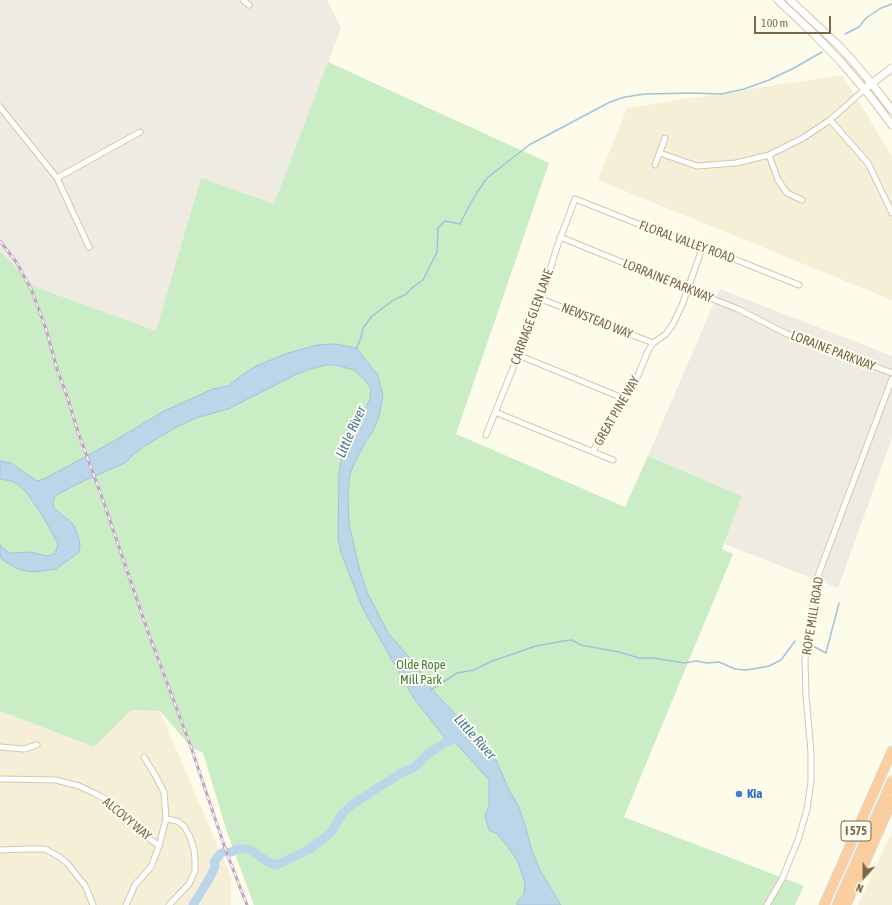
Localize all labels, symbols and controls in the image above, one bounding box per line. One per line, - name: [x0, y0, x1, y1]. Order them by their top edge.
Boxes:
- scale bar: [756, 8, 833, 34]
- text: 100 m: [761, 16, 788, 30]
- street label: FLORAL VALLEY ROAD: [637, 217, 737, 267]
- street label: LORRAINE PARKWAY: [621, 256, 715, 306]
- street label: CARRIAGE GLEN LANE: [507, 267, 557, 367]
- street label: NEWSTEAD WAY: [559, 300, 635, 342]
- street label: LORAINE PARKWAY: [789, 328, 877, 374]
- street label: GREAT PINE WAY: [591, 373, 643, 449]
- water label: Little River: [332, 404, 370, 460]
- street label: ROPE MILL ROAD: [799, 576, 827, 656]
- park label: Olde Rope Mill Park: [396, 657, 446, 688]
- water label: Little River: [450, 711, 500, 763]
- place label: Kia: [747, 786, 762, 802]
- marker: Kia: [734, 789, 744, 799]
- street label: ALCOVY WAY: [99, 794, 155, 844]
- road number: I 575: [841, 821, 871, 841]
- north arrow: [844, 857, 884, 897]
- text: N: [855, 881, 865, 895]

